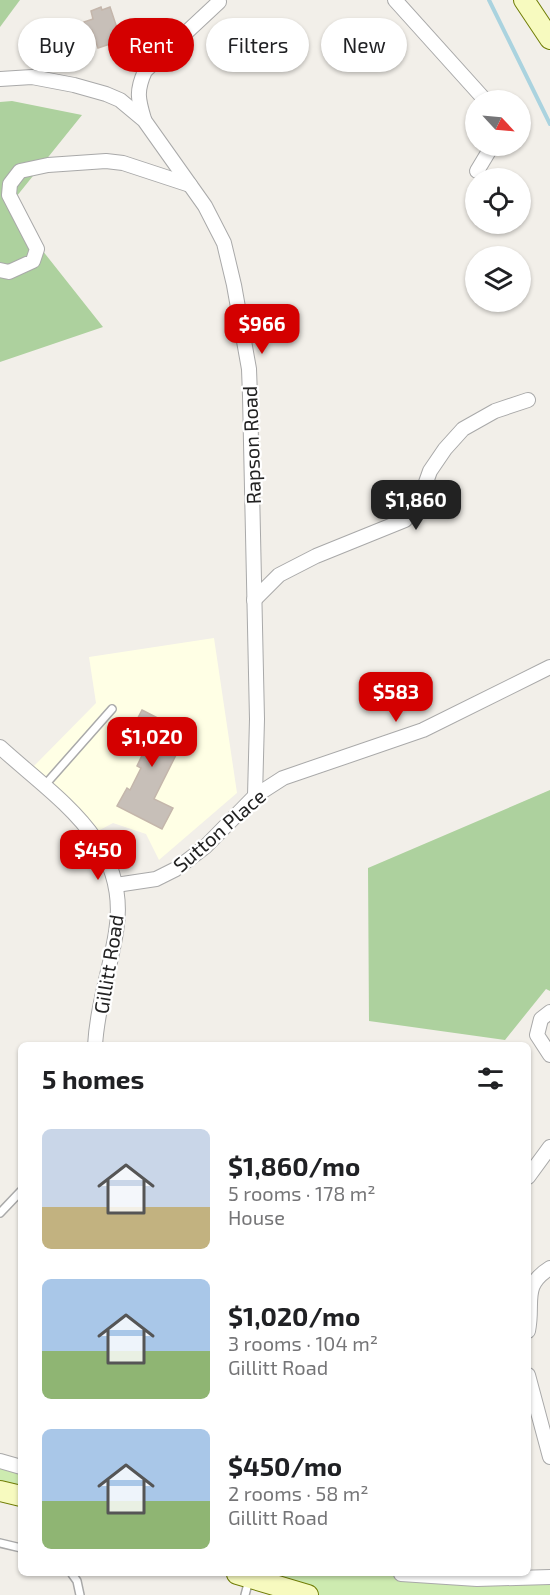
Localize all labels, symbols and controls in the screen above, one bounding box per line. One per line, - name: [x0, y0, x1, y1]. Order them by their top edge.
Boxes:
- chip: Buy: [18, 18, 96, 72]
- chip: Rent: [108, 18, 194, 72]
- chip: Filters: [206, 18, 309, 72]
- chip: New: [321, 18, 407, 72]
- north arrow: [465, 90, 531, 156]
- map controls: [465, 90, 531, 312]
- button: locate: [465, 168, 531, 234]
- button: layers: [465, 246, 531, 312]
- pin: $966: [226, 304, 298, 355]
- text: $966: [239, 311, 286, 335]
- street label: Rapson Road: [237, 385, 265, 505]
- pin: $1,860: [367, 480, 465, 531]
- text: $1,860: [385, 487, 447, 511]
- pin: $583: [360, 672, 432, 723]
- text: $583: [373, 679, 419, 703]
- pin: $1,020: [103, 717, 201, 768]
- text: $1,020: [121, 724, 183, 748]
- street label: Sutton Place: [168, 783, 270, 877]
- pin: $450: [62, 830, 134, 881]
- text: $450: [74, 837, 122, 861]
- street label: Gillitt Road: [88, 913, 128, 1015]
- icon: filters: [474, 1062, 507, 1095]
- text: 5 homes: [42, 1063, 144, 1094]
- text: $1,860/mo: [228, 1150, 360, 1181]
- icon: home: [90, 1153, 162, 1225]
- text: 5 rooms · 178 m²: [228, 1181, 376, 1205]
- text: House: [228, 1205, 285, 1229]
- text: $1,020/mo: [228, 1300, 360, 1331]
- icon: home: [90, 1303, 162, 1375]
- text: 3 rooms · 104 m²: [228, 1331, 378, 1355]
- text: Gillitt Road: [228, 1355, 328, 1379]
- text: $450/mo: [228, 1450, 342, 1481]
- icon: home: [90, 1453, 162, 1525]
- text: 2 rooms · 58 m²: [228, 1481, 369, 1505]
- text: Gillitt Road: [228, 1505, 328, 1529]

